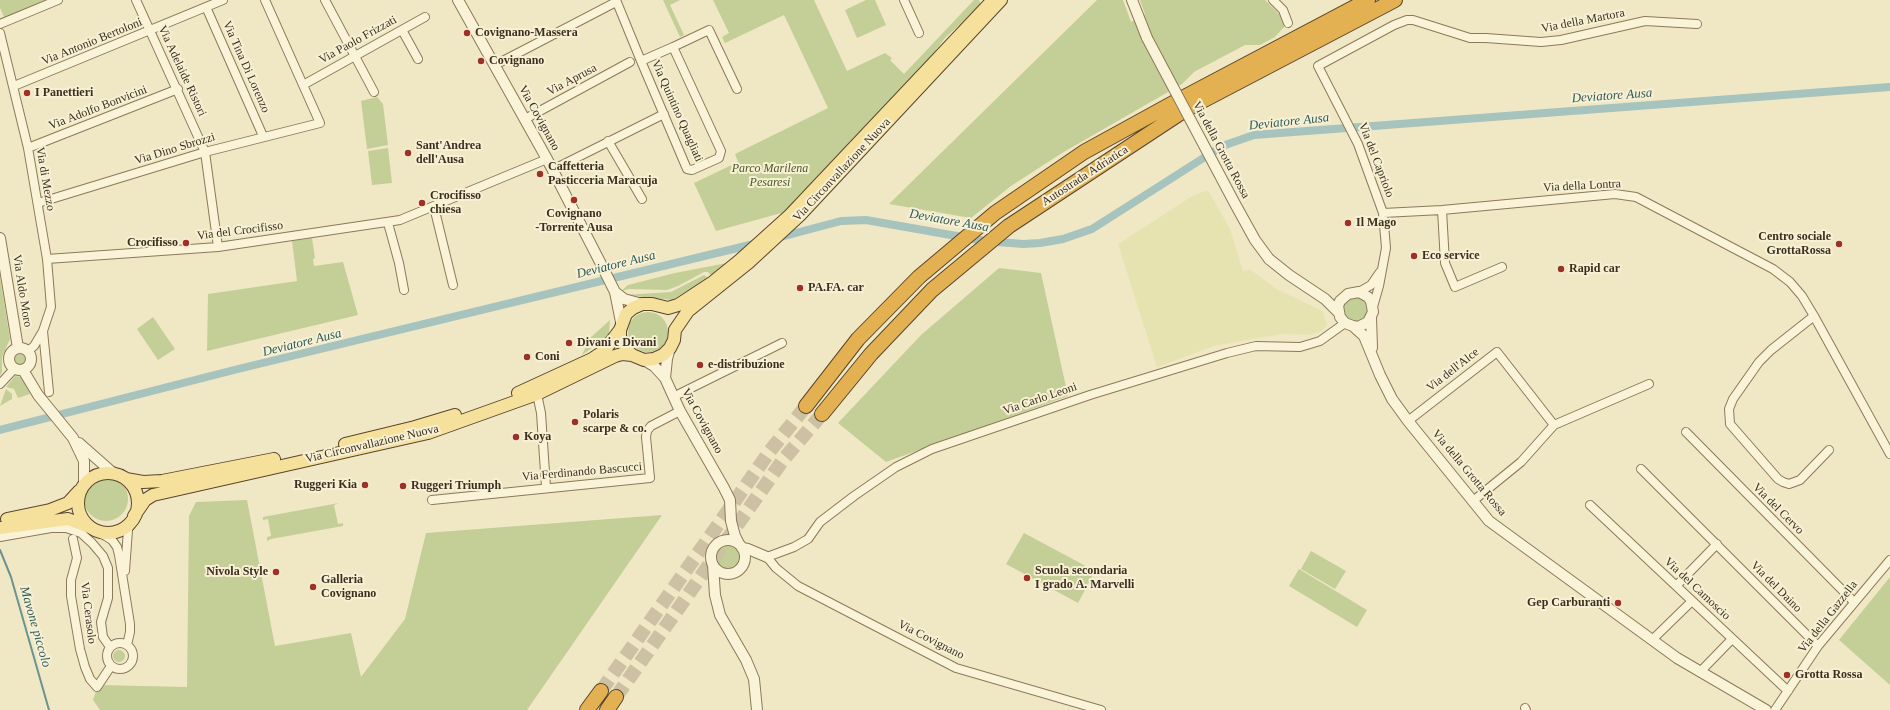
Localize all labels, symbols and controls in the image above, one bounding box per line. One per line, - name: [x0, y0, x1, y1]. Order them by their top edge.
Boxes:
- street label: Via della Martora: [1540, 6, 1626, 36]
- street label: Via Paolo Frizzati: [317, 13, 399, 67]
- street label: Via Antonio Bertoloni: [40, 15, 144, 69]
- street label: Via Tina Di Lorenzo: [219, 19, 273, 115]
- street label: Via Adelaide Ristori: [155, 23, 209, 119]
- place label: Covignano-Massera: [475, 26, 578, 40]
- marker: Covignano-Massera: [462, 28, 472, 38]
- place label: Covignano: [489, 54, 544, 68]
- marker: Covignano: [476, 56, 486, 66]
- street label: Via Quintino Quagliati: [648, 58, 706, 164]
- street label: Via Aprusa: [545, 61, 599, 99]
- street label: Via Adolfo Bonvicini: [47, 83, 149, 133]
- street label: Via Covignano: [515, 83, 563, 153]
- water label: Deviatore Ausa: [1571, 85, 1653, 107]
- place label: I Panettieri: [35, 86, 93, 100]
- marker: I Panettieri: [22, 88, 32, 98]
- street label: Via della Grotta Rossa: [1189, 99, 1253, 201]
- water label: Deviatore Ausa: [1248, 110, 1330, 134]
- street label: Via Circonvallazione Nuova: [790, 115, 894, 225]
- street label: Via del Capriolo: [1355, 120, 1397, 200]
- street label: Via Dino Sbrozzi: [133, 130, 217, 168]
- place label: Sant'Andrea dell'Ausa: [416, 139, 481, 167]
- street label: Autostrada Adriatica: [1039, 143, 1131, 209]
- street label: Via di Mezzo: [32, 146, 58, 212]
- marker: Sant'Andrea dell'Ausa: [403, 148, 413, 158]
- place label: Caffetteria Pasticceria Maracuja: [548, 160, 658, 188]
- park label: Parco Marilena Pesaresi: [732, 162, 808, 190]
- marker: Caffetteria Pasticceria Maracuja: [535, 169, 545, 179]
- street label: Via della Lontra: [1543, 177, 1621, 195]
- place label: Crocifisso chiesa: [430, 189, 481, 217]
- marker: Covignano -Torrente Ausa: [569, 195, 579, 205]
- marker: Crocifisso chiesa: [417, 198, 427, 208]
- water label: Deviatore Ausa: [908, 206, 990, 236]
- place label: Covignano -Torrente Ausa: [535, 207, 613, 235]
- place label: Il Mago: [1356, 216, 1396, 230]
- marker: Il Mago: [1343, 218, 1353, 228]
- street label: Via del Crocifisso: [196, 219, 284, 243]
- place label: Centro sociale GrottaRossa: [1758, 230, 1831, 258]
- place label: Crocifisso: [127, 236, 178, 250]
- marker: Crocifisso: [181, 238, 191, 248]
- marker: Centro sociale GrottaRossa: [1834, 239, 1844, 249]
- water label: Deviatore Ausa: [575, 248, 657, 282]
- place label: Eco service: [1422, 249, 1480, 263]
- marker: Eco service: [1409, 251, 1419, 261]
- street label: Via Aldo Moro: [9, 254, 35, 328]
- place label: Rapid car: [1569, 262, 1620, 276]
- marker: Rapid car: [1556, 264, 1566, 274]
- place label: PA.FA. car: [808, 281, 864, 295]
- marker: PA.FA. car: [795, 283, 805, 293]
- water label: Deviatore Ausa: [261, 326, 343, 360]
- place label: Divani e Divani: [577, 336, 656, 350]
- marker: Divani e Divani: [564, 338, 574, 348]
- street label: Via dell'Alce: [1424, 345, 1482, 395]
- place label: Coni: [535, 350, 560, 364]
- marker: Coni: [522, 352, 532, 362]
- place label: e-distribuzione: [708, 358, 785, 372]
- marker: e-distribuzione: [695, 360, 705, 370]
- street label: Via Carlo Leoni: [1001, 380, 1079, 418]
- street label: Via Covignano: [678, 386, 726, 456]
- place label: Polaris scarpe & co.: [583, 408, 647, 436]
- marker: Polaris scarpe & co.: [570, 417, 580, 427]
- street label: Via Circonvallazione Nuova: [304, 422, 440, 466]
- street label: Via della Grotta Rossa: [1429, 427, 1509, 519]
- place label: Koya: [524, 430, 551, 444]
- marker: Koya: [511, 432, 521, 442]
- street label: Via Ferdinando Bascucci: [521, 460, 643, 484]
- place label: Ruggeri Kia: [294, 478, 357, 492]
- place label: Ruggeri Triumph: [411, 479, 501, 493]
- marker: Ruggeri Kia: [360, 480, 370, 490]
- street label: Via del Cervo: [1749, 480, 1807, 538]
- marker: Ruggeri Triumph: [398, 481, 408, 491]
- street label: Via del Camoscio: [1661, 555, 1733, 623]
- street label: Via del Daino: [1747, 558, 1805, 616]
- place label: Scuola secondaria I grado A. Marvelli: [1035, 564, 1134, 592]
- place label: Nivola Style: [206, 565, 268, 579]
- marker: Nivola Style: [271, 567, 281, 577]
- place label: Galleria Covignano: [321, 573, 376, 601]
- marker: Scuola secondaria I grado A. Marvelli: [1022, 573, 1032, 583]
- street label: Via della Gazzella: [1795, 578, 1861, 656]
- street label: Via Cerasolo: [77, 581, 99, 645]
- marker: Galleria Covignano: [308, 582, 318, 592]
- water label: Mavone piccolo: [16, 585, 54, 669]
- place label: Gep Carburanti: [1527, 596, 1610, 610]
- marker: Gep Carburanti: [1613, 598, 1623, 608]
- street label: Via Covignano: [896, 617, 966, 663]
- place label: Grotta Rossa: [1795, 668, 1862, 682]
- marker: Grotta Rossa: [1782, 670, 1792, 680]

